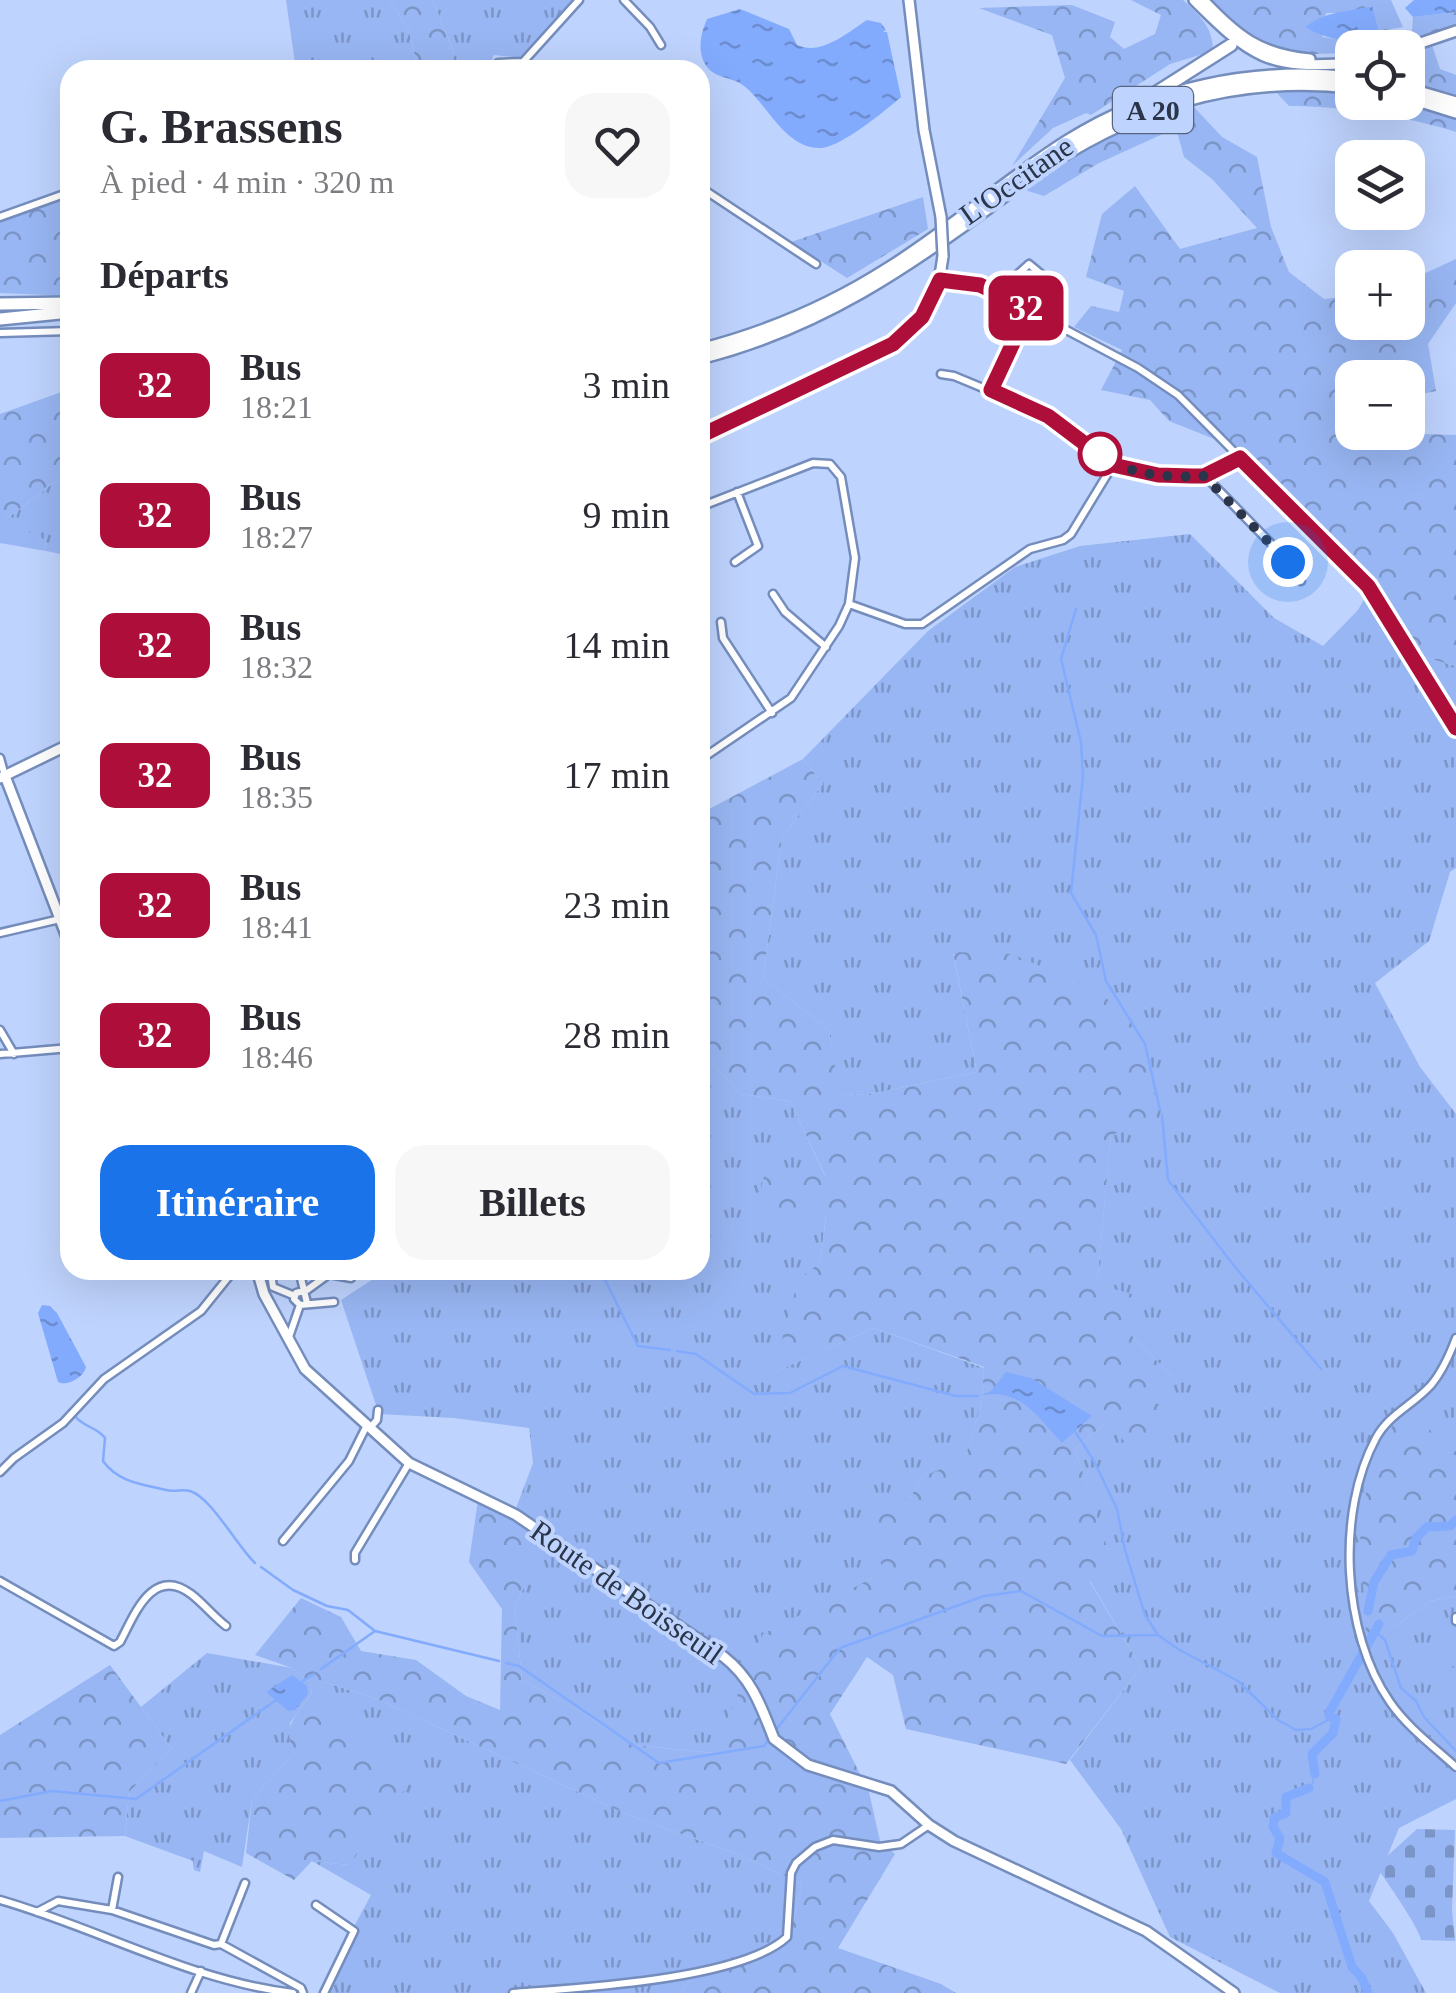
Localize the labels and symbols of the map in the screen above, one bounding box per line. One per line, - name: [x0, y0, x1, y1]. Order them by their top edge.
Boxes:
- road number: A 20: [1113, 87, 1193, 133]
- street label: L'Occitane: [953, 129, 1079, 231]
- line badge: 32: [981, 276, 1071, 340]
- unlabelled marker: [1079, 433, 1121, 475]
- your location: [1263, 537, 1313, 587]
- street label: Route de Boisseuil: [525, 1513, 729, 1671]

